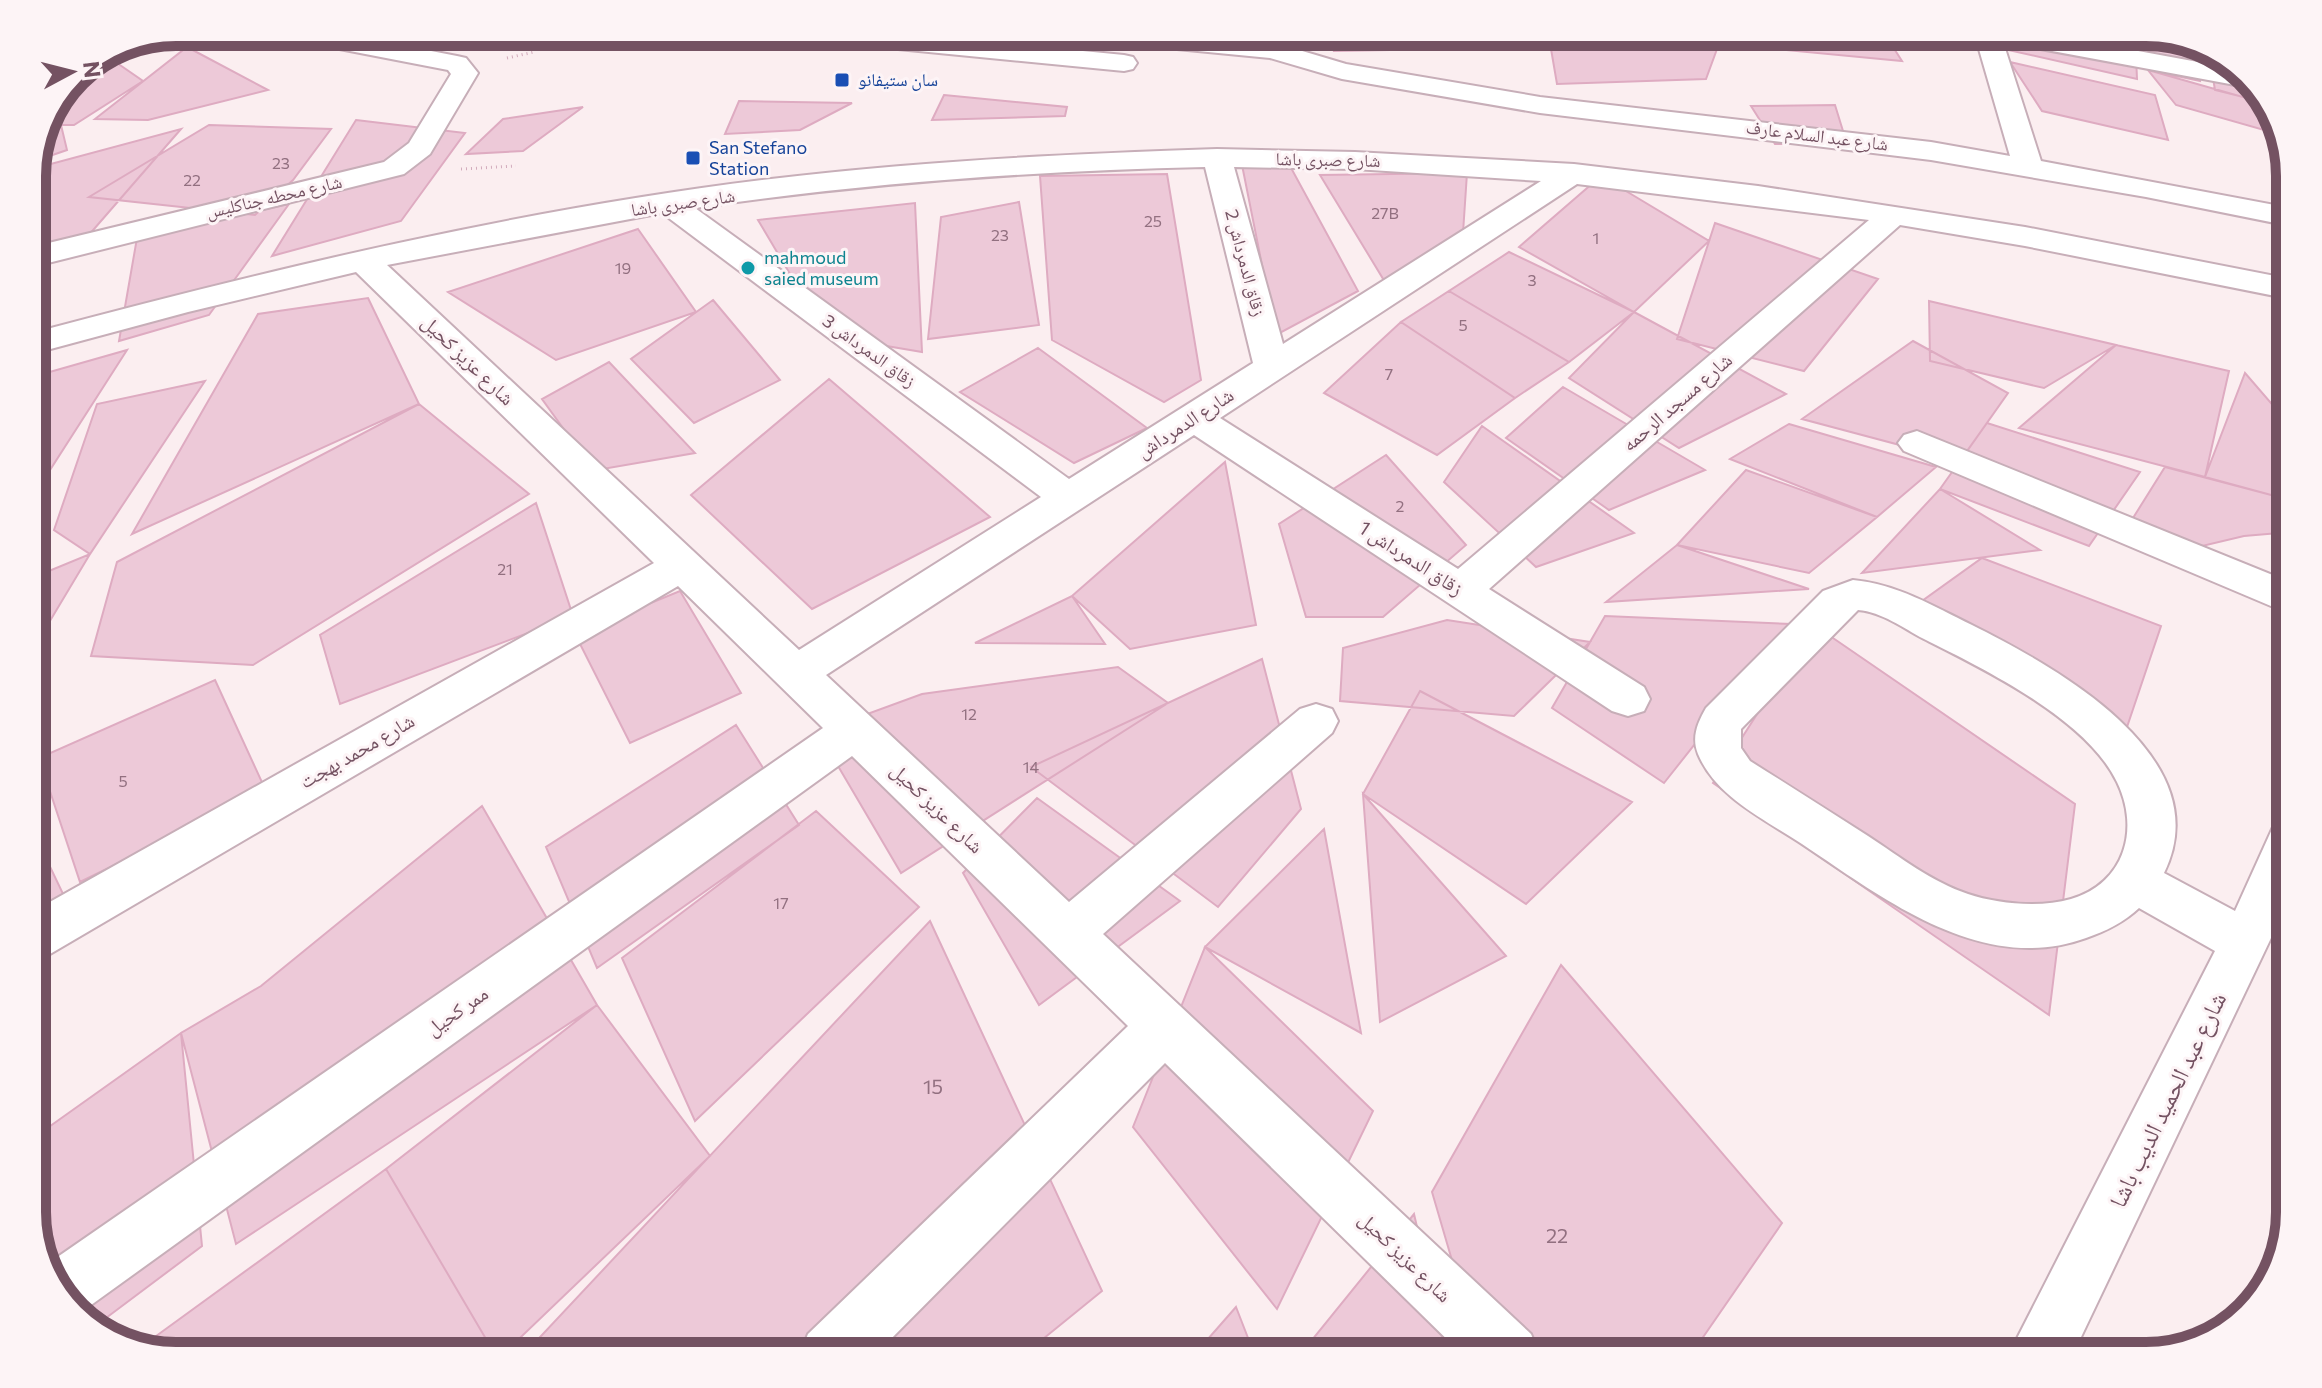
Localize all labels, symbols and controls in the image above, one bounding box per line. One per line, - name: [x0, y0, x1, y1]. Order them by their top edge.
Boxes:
- north arrow: [32, 32, 112, 112]
- text: N: [78, 60, 107, 79]
- place label: سان ستيفانو: [858, 68, 938, 91]
- marker: سان ستيفانو: [833, 71, 851, 89]
- street label: شارع عبد السلام عارف: [1745, 115, 1889, 157]
- place label: San Stefano Station: [709, 136, 807, 179]
- street label: شارع صبرى باشا: [1275, 147, 1381, 172]
- marker: San Stefano Station: [684, 149, 702, 167]
- house number: 23: [272, 153, 290, 172]
- house number: 22: [183, 170, 201, 189]
- street label: شارع محطه جناكليس: [204, 170, 344, 223]
- street label: شارع صبرى باشا: [629, 184, 736, 221]
- house number: 27B: [1371, 203, 1399, 222]
- street label: زقاق الدمرداش 2: [1220, 207, 1271, 319]
- house number: 25: [1144, 211, 1162, 230]
- house number: 23: [991, 225, 1009, 244]
- house number: 1: [1593, 228, 1599, 247]
- place label: mahmoud saied museum: [764, 246, 879, 289]
- house number: 19: [615, 258, 631, 277]
- marker: mahmoud saied museum: [739, 259, 757, 277]
- house number: 3: [1527, 270, 1537, 289]
- street label: شارع عزيز كحيل: [416, 309, 520, 411]
- street label: زقاق الدمرداش 3: [818, 309, 921, 392]
- house number: 5: [1458, 315, 1468, 334]
- street label: شارع مسجد الرحمه: [1616, 347, 1738, 457]
- house number: 7: [1385, 364, 1393, 383]
- street label: شارع الدمرداش: [1131, 382, 1239, 464]
- house number: 2: [1396, 496, 1405, 515]
- street label: زقاق الدمرداش 1: [1354, 515, 1468, 601]
- house number: 21: [497, 559, 513, 578]
- house number: 12: [961, 704, 977, 723]
- street label: شارع محمد بهجت: [295, 708, 419, 794]
- street label: شارع عزيز كحيل: [885, 757, 989, 859]
- house number: 14: [1023, 757, 1040, 776]
- house number: 5: [118, 771, 128, 790]
- house number: 17: [773, 893, 789, 912]
- street label: ممر كحيل: [421, 980, 493, 1041]
- street label: شارع عبد الحميد الديب باشا: [2102, 987, 2233, 1213]
- house number: 15: [923, 1074, 943, 1098]
- street label: شارع عزيز كحيل: [1353, 1206, 1457, 1308]
- house number: 22: [1546, 1223, 1568, 1247]

